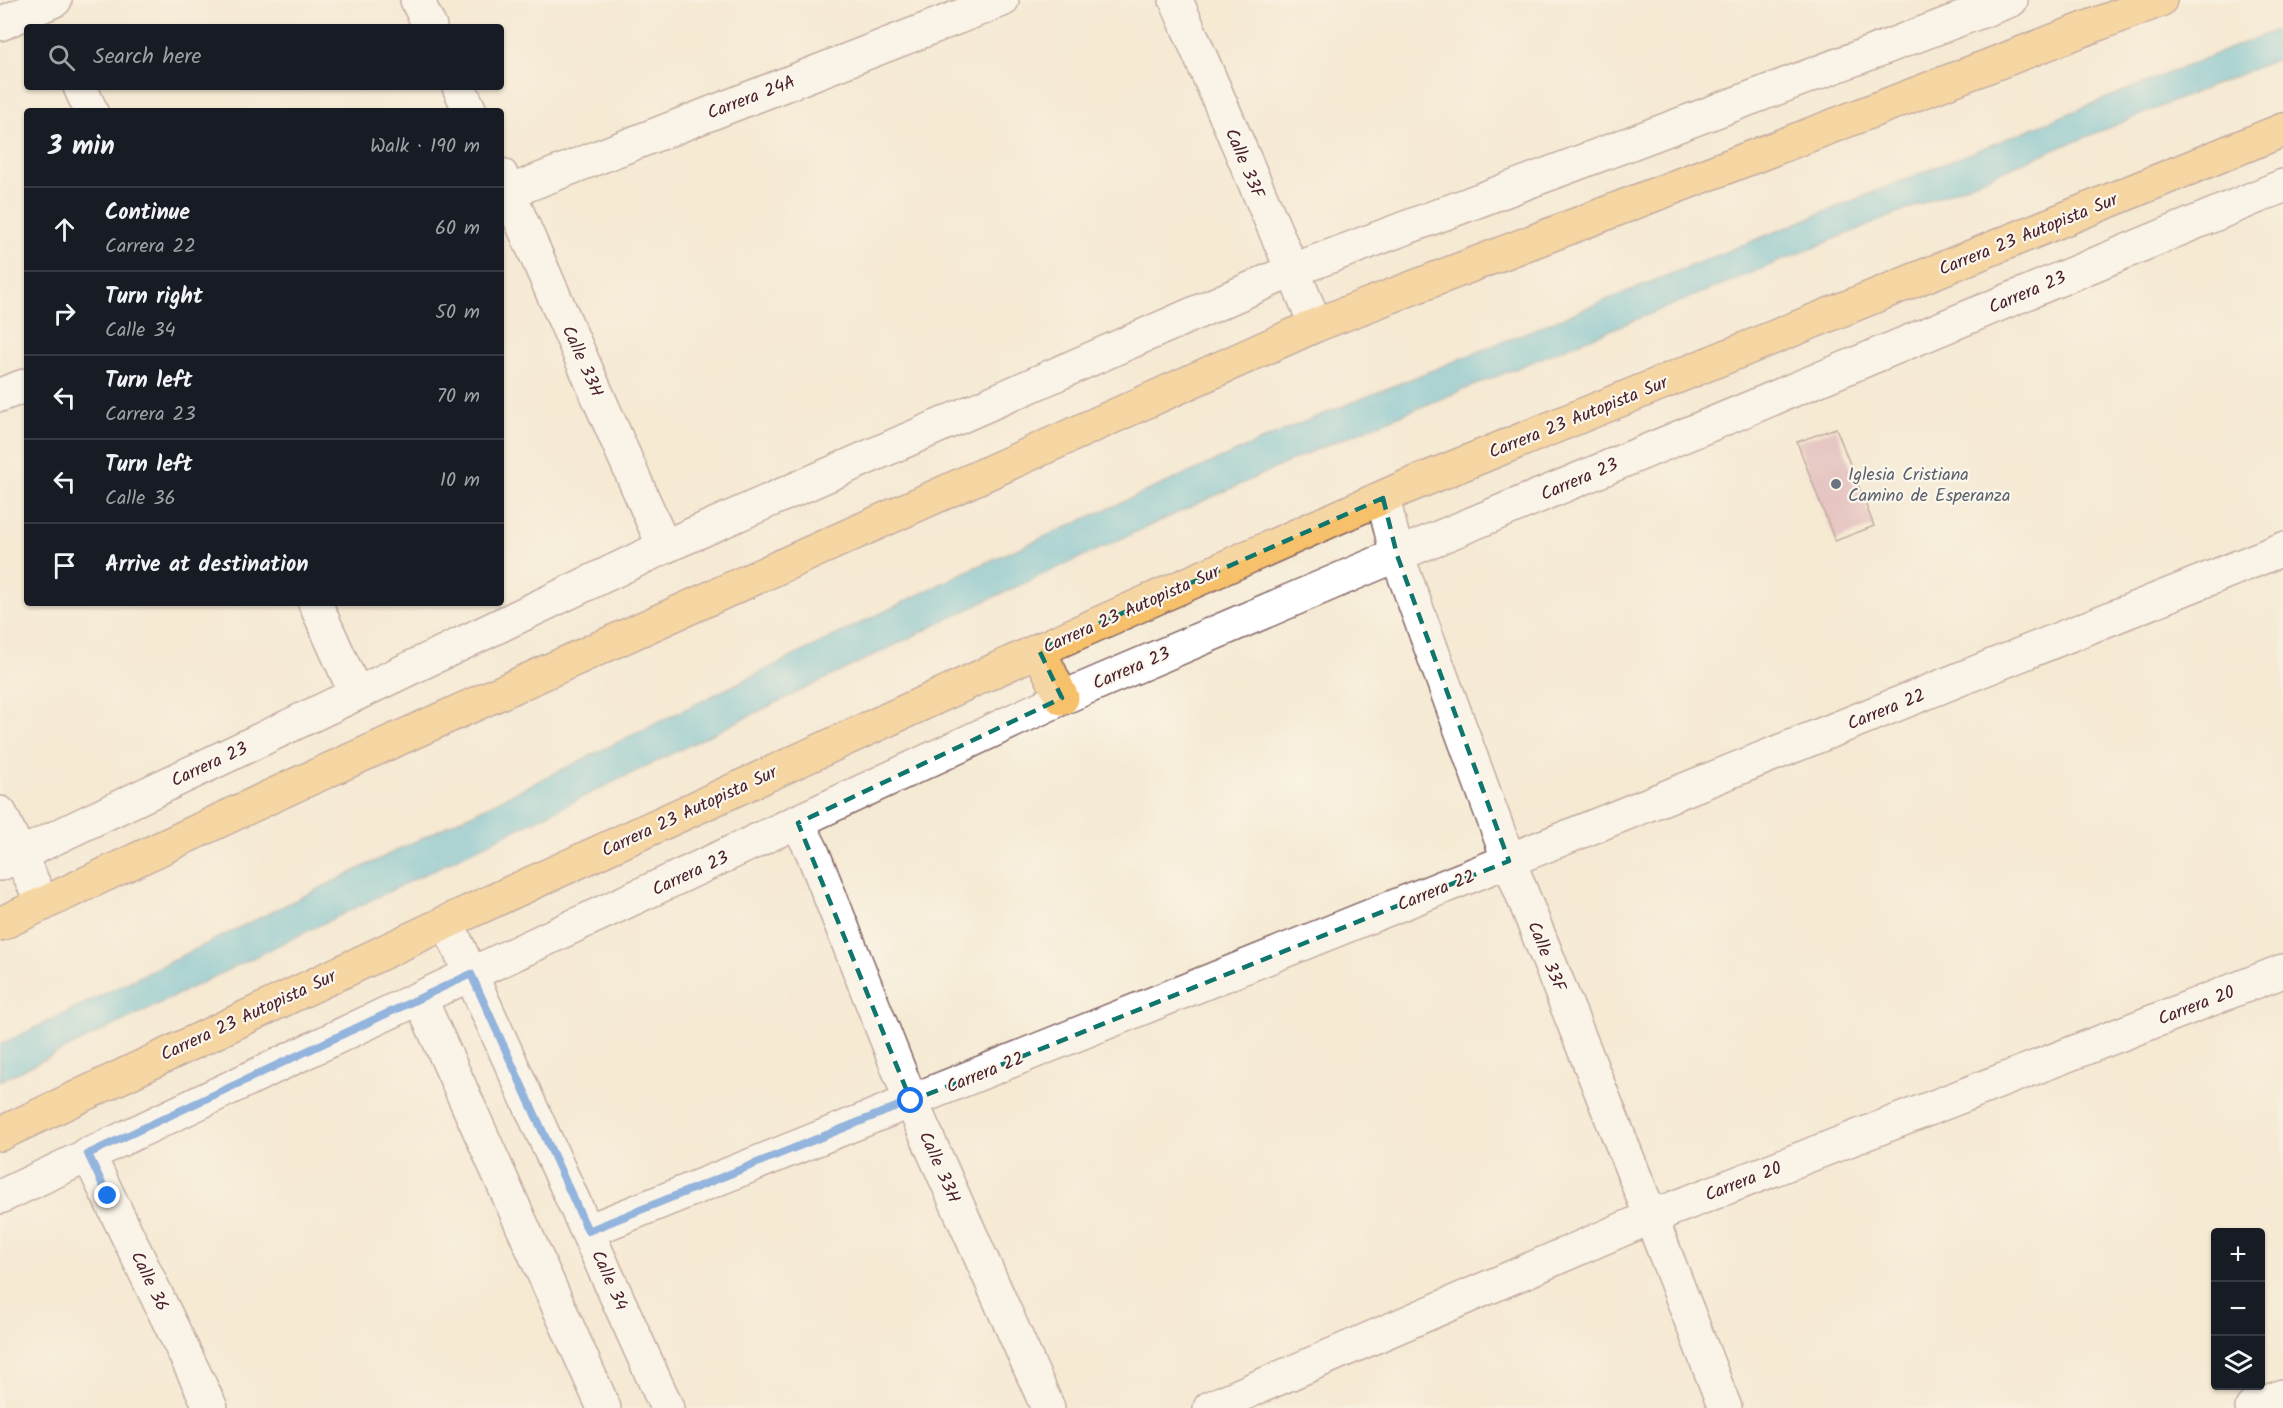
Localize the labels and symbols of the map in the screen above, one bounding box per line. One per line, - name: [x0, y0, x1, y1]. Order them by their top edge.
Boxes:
- street label: Carrera 24A: [703, 68, 800, 128]
- street label: Calle 33F: [1216, 124, 1272, 204]
- street label: Carrera 23 Autopista Sur: [1935, 186, 2123, 285]
- street label: Carrera 23: [1984, 264, 2071, 323]
- street label: Calle 33H: [553, 321, 610, 402]
- street label: Carrera 23 Autopista Sur: [1485, 369, 1673, 468]
- street label: Carrera 23: [1536, 451, 1623, 510]
- place label: Iglesia Cristiana Camino de Esperanza: [1848, 461, 2010, 511]
- marker: Iglesia Cristiana Camino de Esperanza: [1829, 477, 1843, 491]
- street label: Carrera 23 Autopista Sur: [1039, 558, 1226, 662]
- street label: Carrera 23: [1088, 640, 1175, 699]
- street label: Carrera 22: [1843, 682, 1930, 739]
- street label: Carrera 23: [167, 735, 253, 796]
- street label: Carrera 23 Autopista Sur: [597, 758, 783, 866]
- street label: Carrera 23: [648, 844, 734, 905]
- street label: Carrera 22: [1393, 863, 1480, 920]
- street label: Calle 33F: [1518, 917, 1573, 997]
- street label: Carrera 23 Autopista Sur: [156, 962, 342, 1070]
- street label: Carrera 20: [2154, 978, 2239, 1034]
- street label: Carrera 22: [942, 1045, 1029, 1102]
- route start: [897, 1087, 923, 1113]
- street label: Calle 33H: [910, 1127, 967, 1208]
- street label: Carrera 20: [1701, 1154, 1786, 1210]
- route end: [94, 1182, 120, 1208]
- street label: Calle 34: [582, 1246, 635, 1316]
- street label: Calle 36: [122, 1247, 176, 1317]

